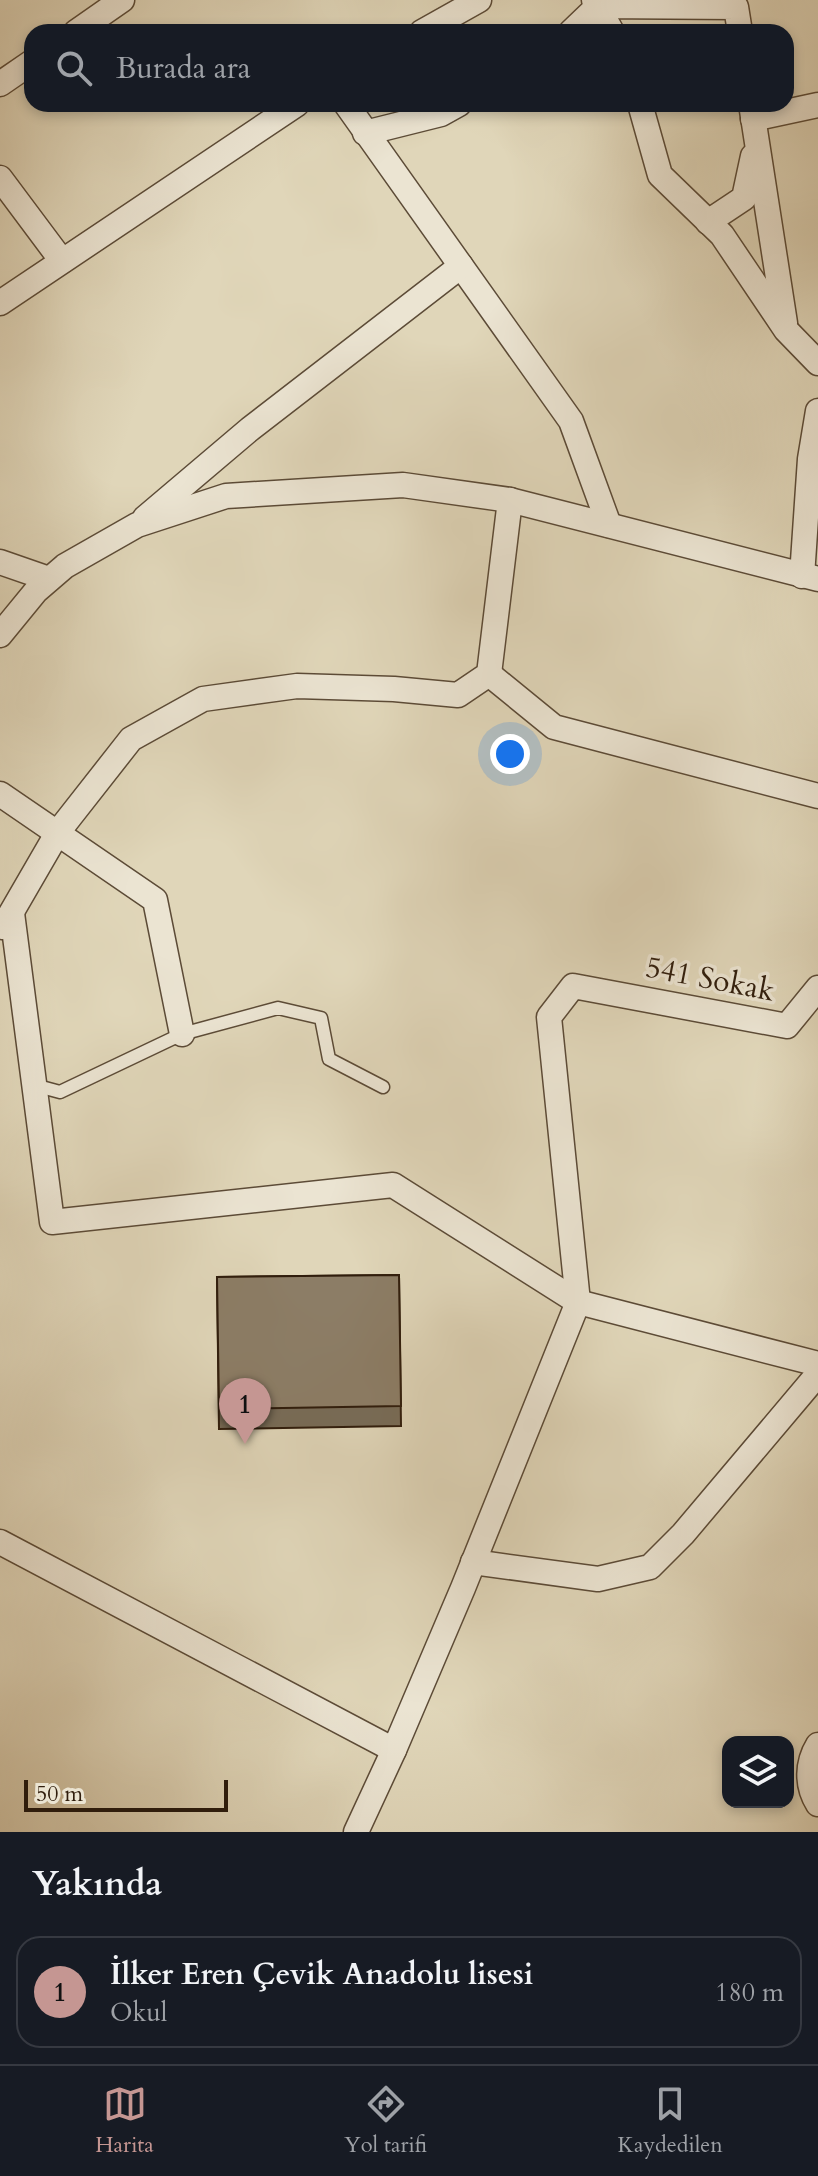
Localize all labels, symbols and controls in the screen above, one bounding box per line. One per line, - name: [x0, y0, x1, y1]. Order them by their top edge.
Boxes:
- search box: [24, 24, 794, 112]
- icon: search: [52, 46, 96, 90]
- text: Burada ara: [116, 48, 251, 89]
- your location: [490, 734, 530, 774]
- street label: 541 Sokak: [642, 946, 778, 1012]
- pin: 1: [219, 1378, 271, 1444]
- map controls: [722, 1736, 794, 1808]
- button: layers: [722, 1736, 794, 1808]
- scale bar: [24, 1776, 228, 1812]
- text: 50 m: [36, 1779, 83, 1809]
- text: Yakında: [32, 1861, 162, 1907]
- text: İlker Eren Çevik Anadolu lisesi: [110, 1954, 533, 1995]
- text: 1: [53, 1975, 67, 2010]
- text: 180 m: [715, 1975, 784, 2010]
- text: Okul: [110, 1995, 167, 2030]
- tab: Harita: [95, 2082, 154, 2160]
- tab: Yol tarifi: [344, 2082, 427, 2160]
- tab: Kaydedilen: [618, 2082, 723, 2160]

